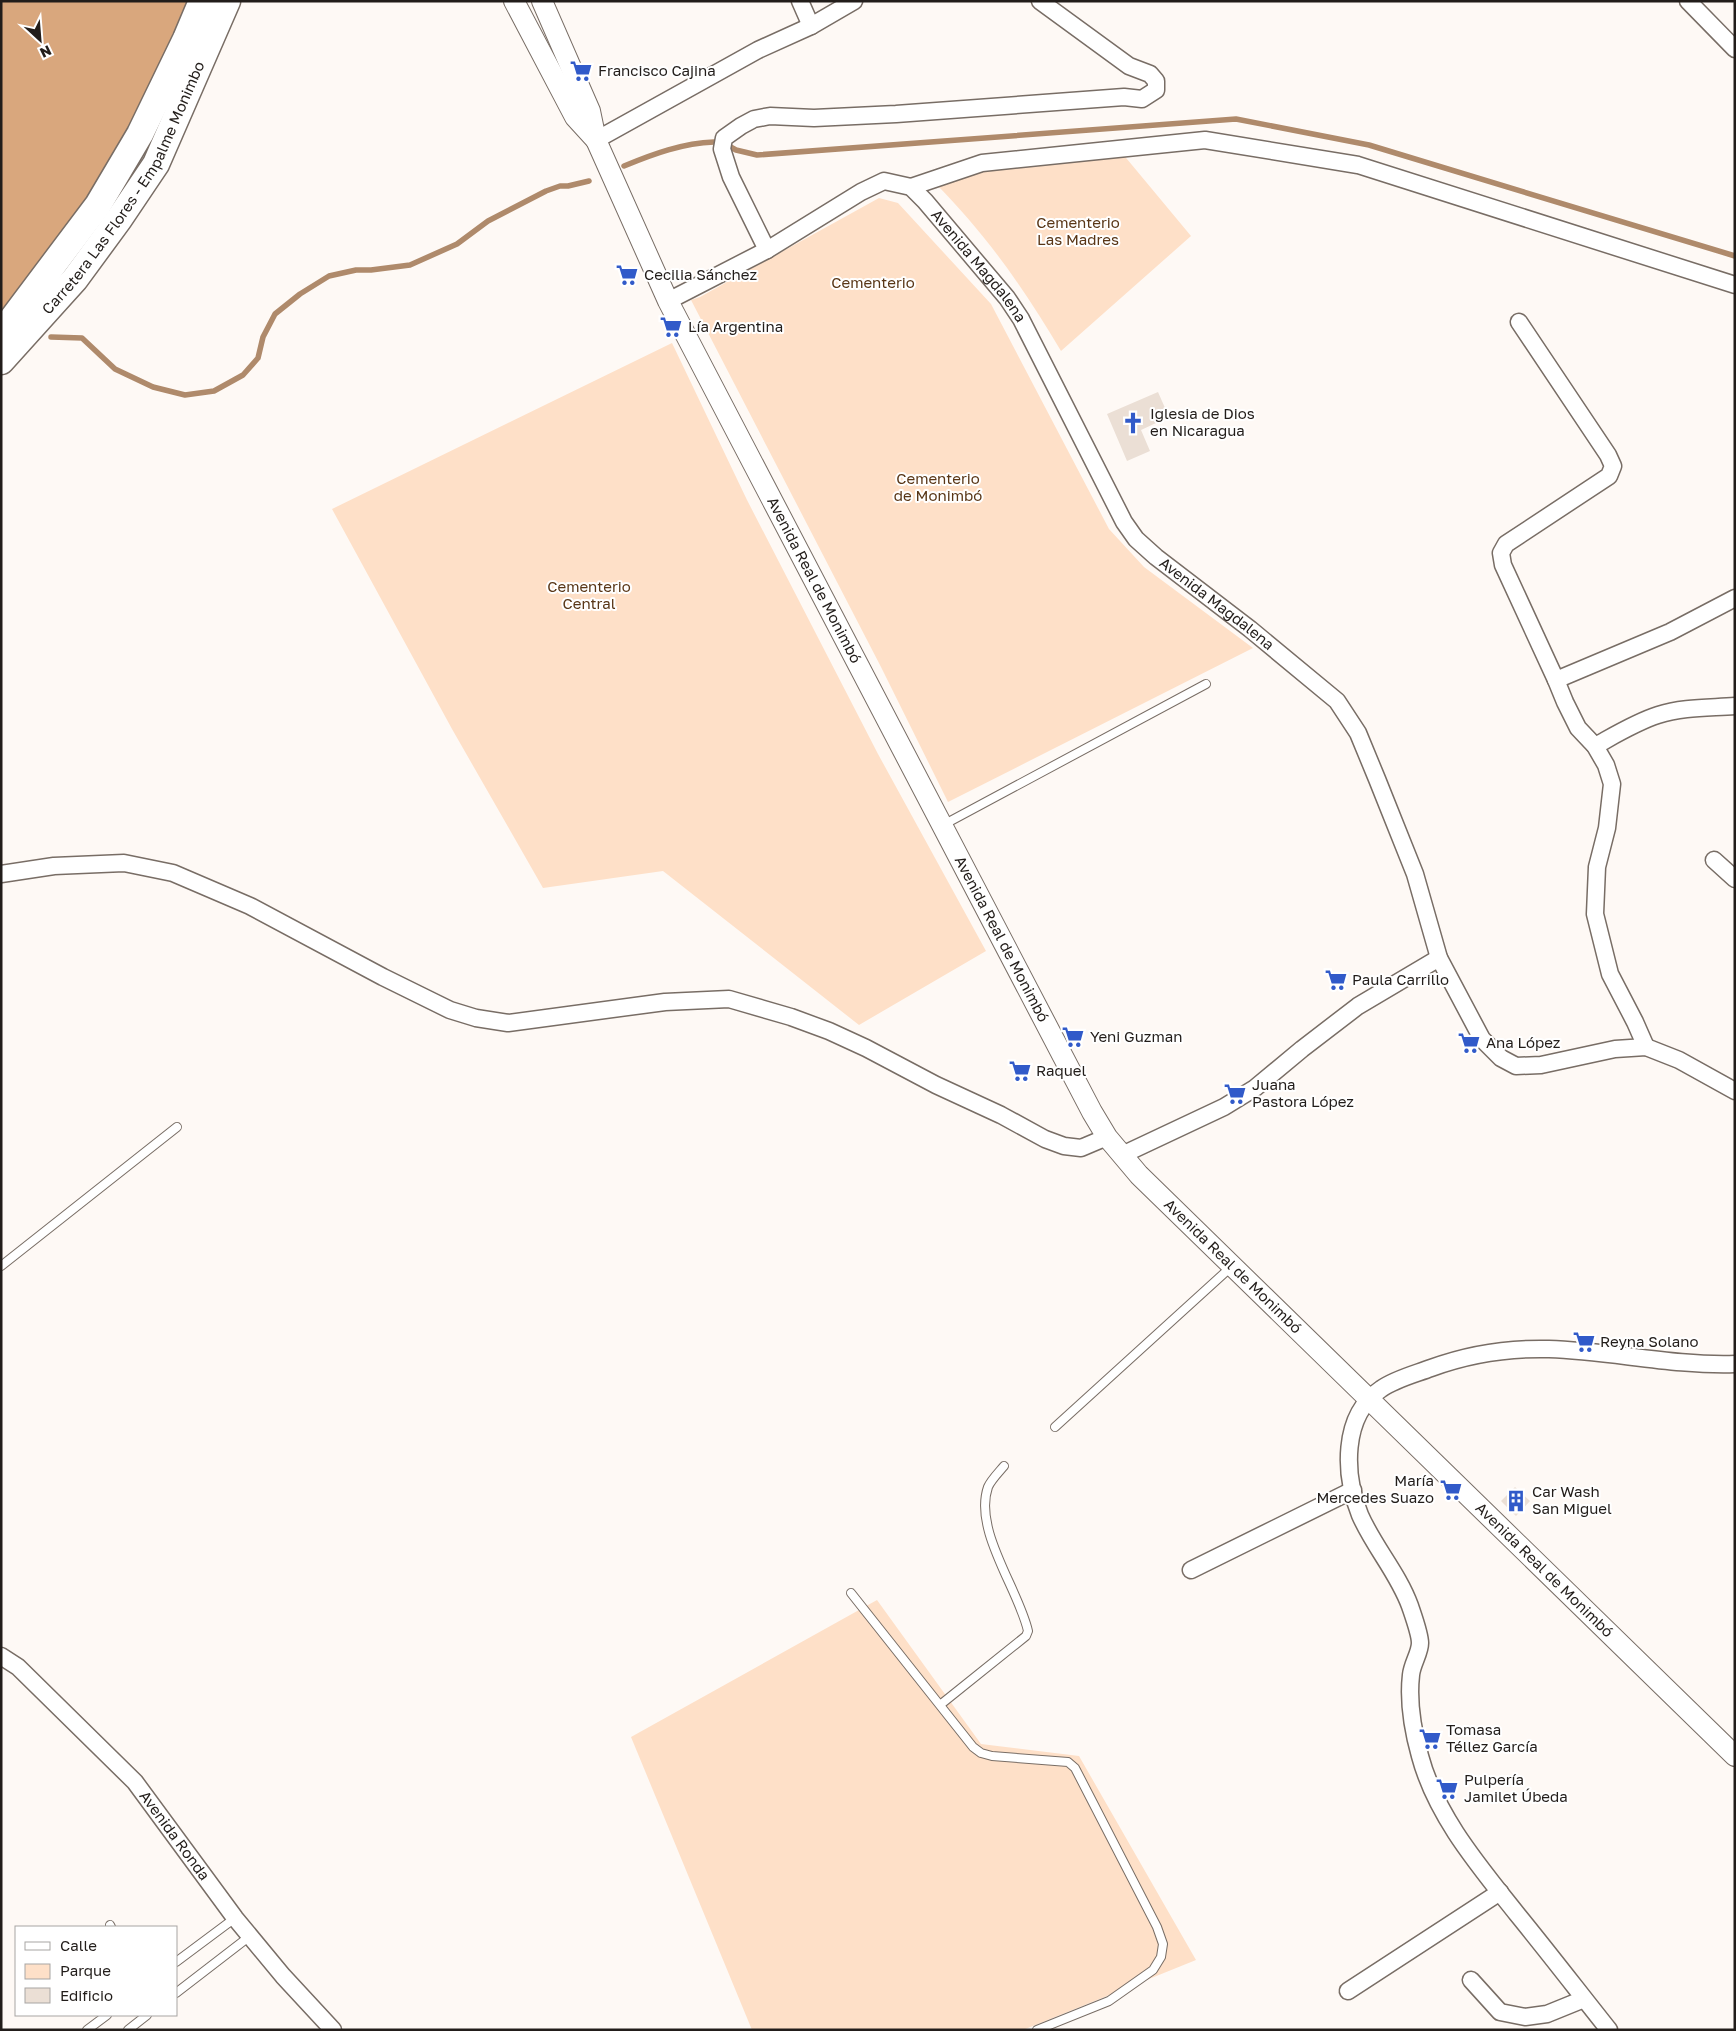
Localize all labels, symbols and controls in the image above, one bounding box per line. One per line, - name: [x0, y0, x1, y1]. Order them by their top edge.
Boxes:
- north arrow: [15, 15, 65, 65]
- text: N: [37, 42, 54, 62]
- street label: Carretera Las Flores - Empalme Monimbo: [38, 58, 208, 317]
- supermarket icon: Francisco Cajina: [568, 58, 594, 84]
- place label: Francisco Cajina: [598, 61, 716, 79]
- street label: Avenida Magdalena: [928, 205, 1030, 325]
- park label: Cementerio Las Madres: [1036, 213, 1120, 248]
- supermarket icon: Cecilia Sánchez: [614, 262, 640, 288]
- place label: Cecilia Sánchez: [644, 265, 758, 283]
- park label: Cementerio: [831, 273, 915, 291]
- supermarket icon: Lía Argentina: [658, 314, 684, 340]
- place label: Lía Argentina: [688, 317, 783, 335]
- place label: Iglesia de Dios en Nicaragua: [1150, 404, 1255, 439]
- church icon: Iglesia de Dios en Nicaragua: [1120, 410, 1146, 436]
- park label: Cementerio de Monimbó: [894, 469, 982, 504]
- street label: Avenida Real de Monimbó: [764, 494, 866, 666]
- street label: Avenida Magdalena: [1156, 553, 1278, 653]
- park label: Cementerio Central: [547, 577, 631, 612]
- street label: Avenida Real de Monimbó: [952, 852, 1053, 1025]
- supermarket icon: Paula Carrillo: [1323, 967, 1349, 993]
- place label: Paula Carrillo: [1352, 970, 1449, 988]
- supermarket icon: Yeni Guzman: [1060, 1024, 1086, 1050]
- place label: Yeni Guzman: [1090, 1027, 1182, 1045]
- supermarket icon: Ana López: [1456, 1030, 1482, 1056]
- place label: Ana López: [1486, 1033, 1561, 1051]
- supermarket icon: Raquel: [1007, 1058, 1033, 1084]
- place label: Raquel: [1036, 1061, 1087, 1079]
- place label: Juana Pastora López: [1252, 1075, 1354, 1110]
- supermarket icon: Juana Pastora López: [1222, 1081, 1248, 1107]
- street label: Avenida Real de Monimbó: [1161, 1195, 1306, 1337]
- supermarket icon: Reyna Solano: [1571, 1329, 1597, 1355]
- place label: Reyna Solano: [1600, 1332, 1698, 1350]
- place label: María Mercedes Suazo: [1316, 1471, 1434, 1506]
- supermarket icon: María Mercedes Suazo: [1438, 1477, 1464, 1503]
- place label: Car Wash San Miguel: [1532, 1482, 1612, 1517]
- building icon: Car Wash San Miguel: [1503, 1488, 1529, 1514]
- street label: Avenida Real de Monimbó: [1472, 1498, 1618, 1640]
- place label: Tomasa Téllez García: [1446, 1720, 1538, 1755]
- supermarket icon: Tomasa Téllez García: [1417, 1726, 1443, 1752]
- place label: Pulpería Jamilet Úbeda: [1464, 1770, 1568, 1805]
- supermarket icon: Pulpería Jamilet Úbeda: [1434, 1776, 1460, 1802]
- street label: Avenida Ronda: [136, 1787, 214, 1883]
- legend: [15, 1926, 178, 2016]
- text: Calle: [60, 1936, 97, 1954]
- text: Parque: [60, 1961, 111, 1979]
- text: Edificio: [60, 1986, 113, 2004]

